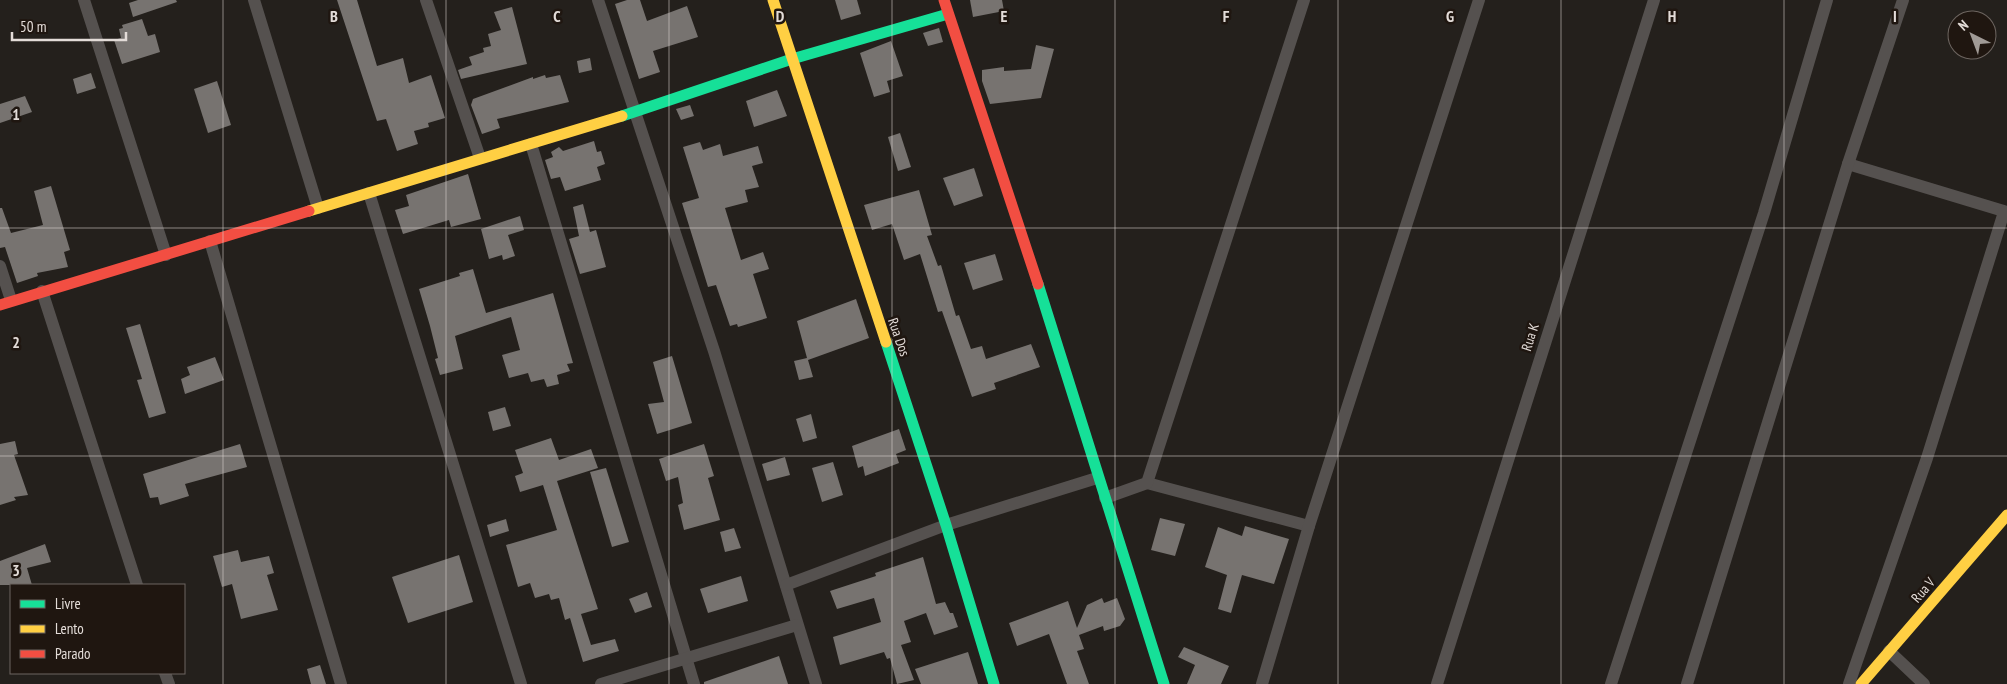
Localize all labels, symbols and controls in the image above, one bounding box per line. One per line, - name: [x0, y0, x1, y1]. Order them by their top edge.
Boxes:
- text: B: [330, 6, 338, 26]
- text: C: [553, 6, 561, 26]
- text: D: [776, 6, 785, 26]
- text: E: [1001, 6, 1008, 26]
- text: F: [1223, 6, 1230, 26]
- text: G: [1446, 6, 1454, 26]
- text: H: [1668, 6, 1676, 26]
- text: I: [1893, 6, 1897, 26]
- scale bar: [12, 10, 126, 42]
- north arrow: [1947, 10, 1997, 60]
- text: N: [1954, 16, 1972, 35]
- text: 50 m: [20, 17, 46, 36]
- text: 1: [12, 104, 20, 124]
- street label: Rua Dos: [884, 315, 914, 359]
- street label: Rua K: [1517, 321, 1543, 353]
- text: 2: [12, 332, 20, 352]
- text: 3: [12, 560, 20, 580]
- street label: Rua V: [1907, 573, 1939, 606]
- legend: [10, 584, 185, 674]
- text: Livre: [55, 594, 81, 613]
- text: Lento: [55, 619, 84, 638]
- text: Parado: [55, 644, 90, 663]

